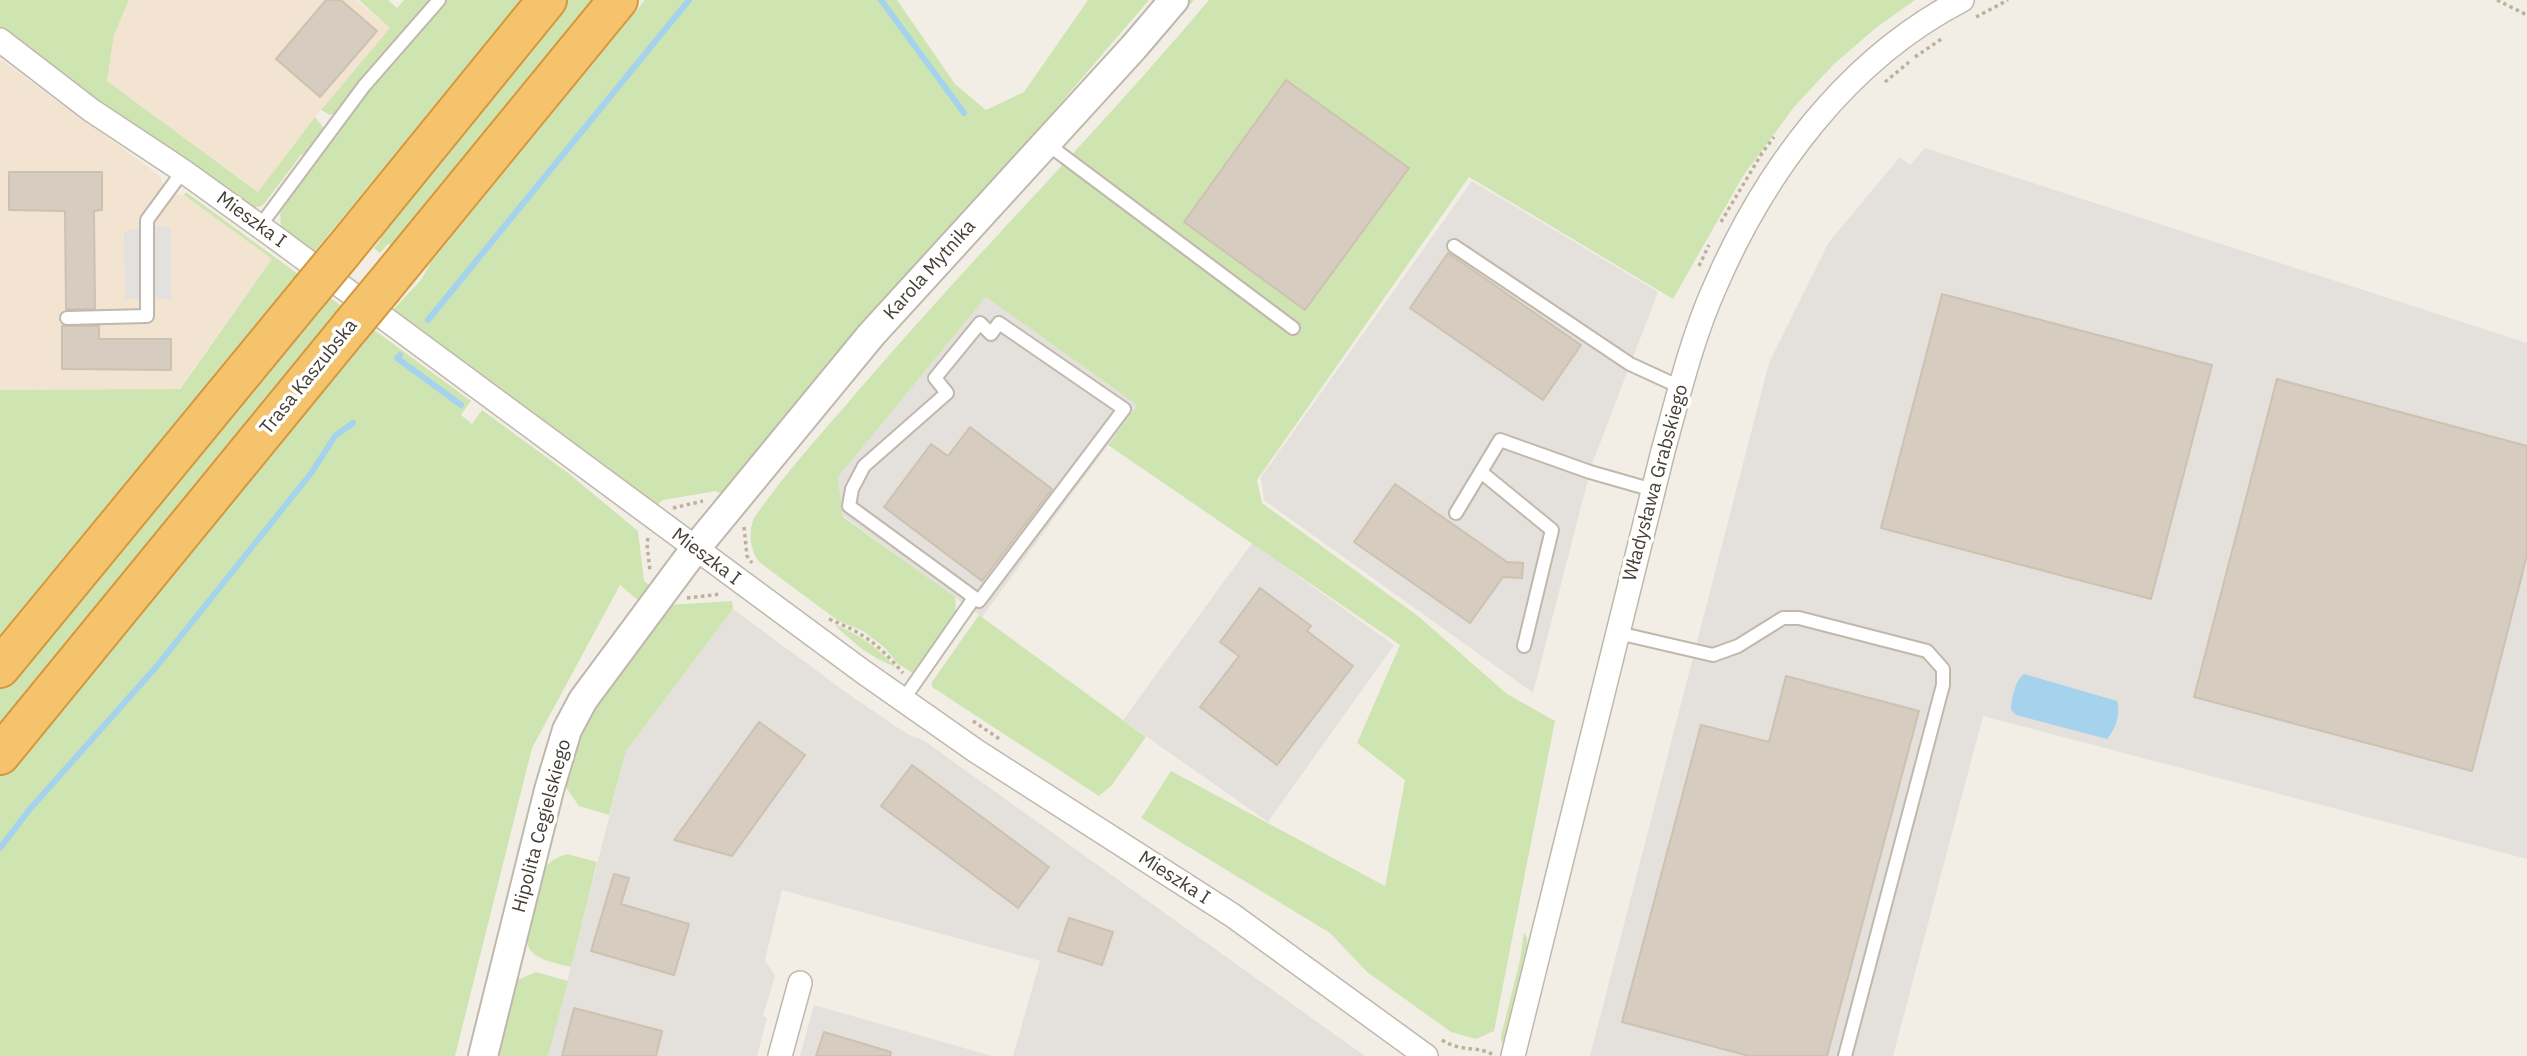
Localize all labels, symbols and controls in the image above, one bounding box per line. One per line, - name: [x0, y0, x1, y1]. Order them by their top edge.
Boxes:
- street label: Mieszka I: [212, 187, 290, 253]
- street label: Karola Mytnika: [879, 215, 981, 325]
- street label: Trasa Kaszubska: [256, 315, 362, 439]
- street label: Władysława Grabskiego: [1619, 382, 1693, 584]
- street label: Mieszka I: [667, 524, 745, 590]
- street label: Hipolita Cegielskiego: [508, 737, 576, 915]
- street label: Mieszka I: [1134, 846, 1214, 910]

